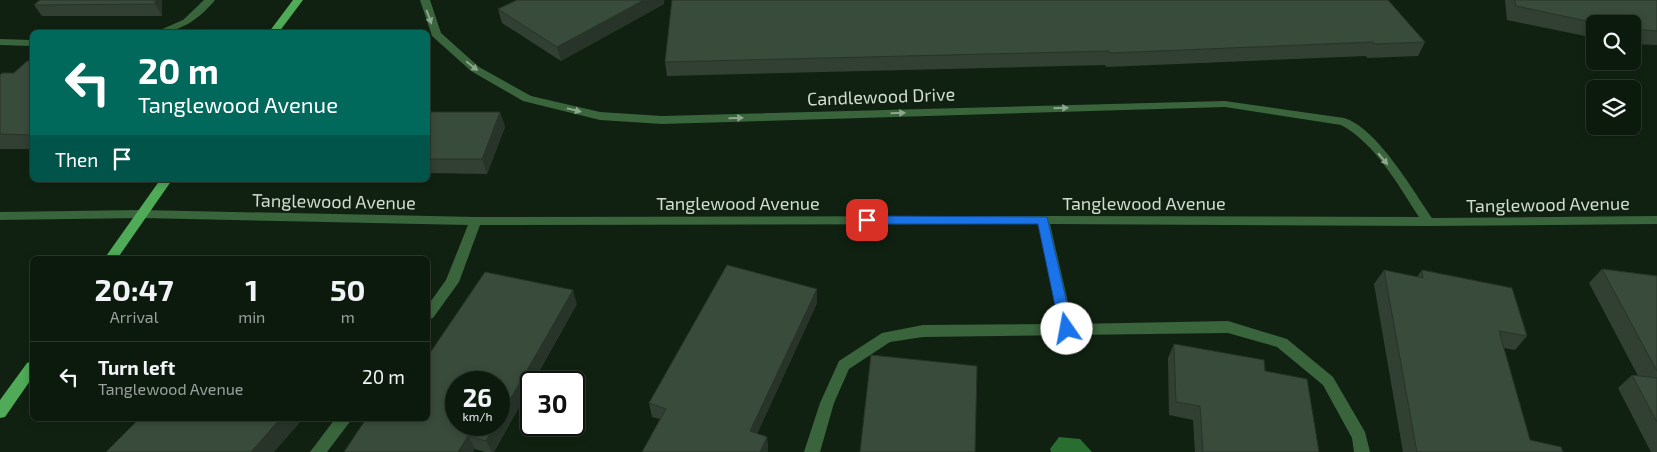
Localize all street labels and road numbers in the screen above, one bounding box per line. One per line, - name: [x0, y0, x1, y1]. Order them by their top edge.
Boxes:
- street label: Candlewood Drive: [807, 82, 955, 110]
- street label: Tanglewood Avenue: [252, 189, 416, 213]
- street label: Tanglewood Avenue: [656, 192, 820, 214]
- street label: Tanglewood Avenue: [1062, 192, 1226, 214]
- street label: Tanglewood Avenue: [1466, 192, 1630, 216]

